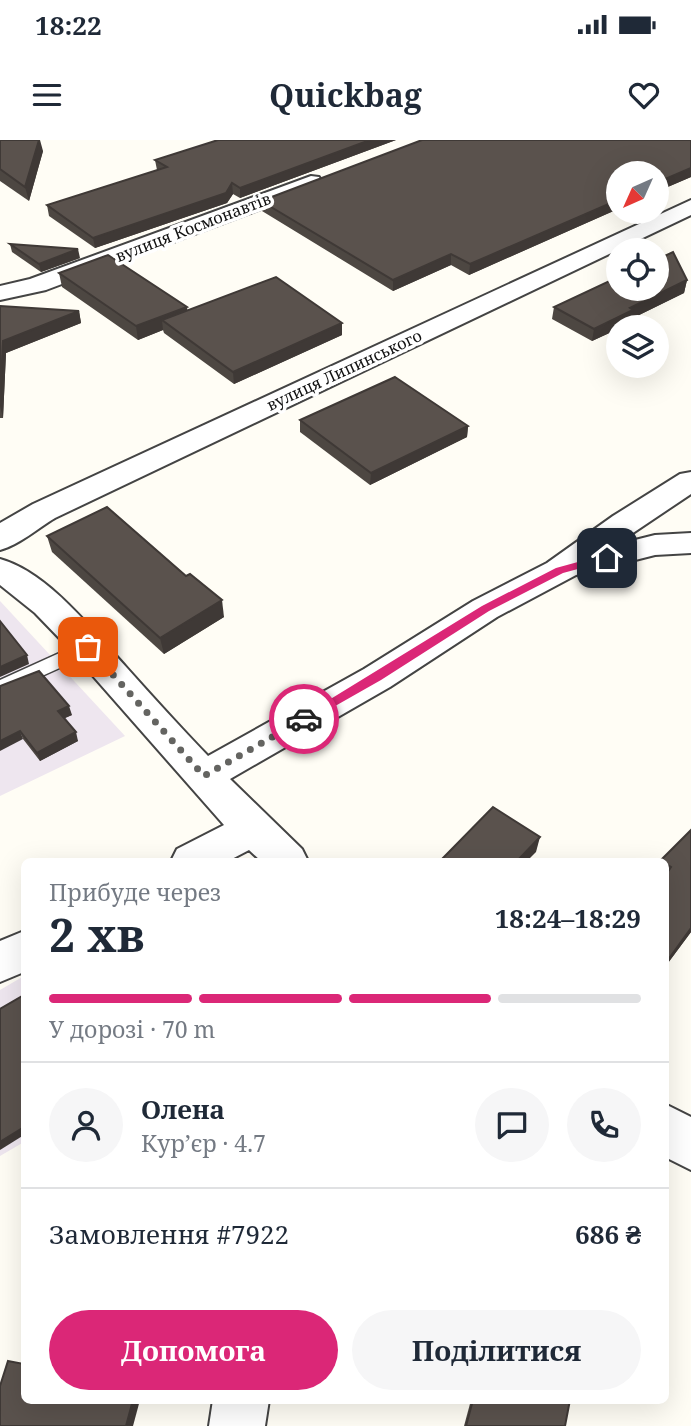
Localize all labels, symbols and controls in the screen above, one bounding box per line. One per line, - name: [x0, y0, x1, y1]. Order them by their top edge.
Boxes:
- text: 18:22: [35, 7, 102, 43]
- text: Quickbag: [269, 73, 422, 116]
- icon: menu: [28, 76, 66, 114]
- icon: heart: [625, 76, 663, 114]
- north arrow: [606, 161, 668, 224]
- map controls: [606, 161, 669, 378]
- street label: вулиця Космонавтів: [112, 187, 274, 267]
- button: locate: [606, 238, 669, 301]
- button: layers: [606, 315, 669, 378]
- street label: вулиця Липинського: [263, 324, 425, 416]
- pin: [577, 528, 637, 588]
- icon: home: [588, 539, 626, 577]
- pin: [58, 617, 118, 677]
- icon: bag: [69, 628, 107, 666]
- courier: [269, 684, 339, 754]
- icon: car: [285, 700, 323, 738]
- text: Прибуде через: [49, 876, 221, 908]
- text: 18:24–18:29: [495, 900, 641, 936]
- text: 2 хв: [49, 903, 145, 965]
- text: У дорозі · 70 m: [49, 1013, 215, 1045]
- button: person: [49, 1088, 123, 1162]
- button: chat: [475, 1088, 549, 1162]
- button: phone: [567, 1088, 641, 1162]
- text: Олена: [141, 1091, 225, 1127]
- text: Кур’єр · 4.7: [141, 1127, 266, 1159]
- text: Замовлення #7922: [49, 1216, 289, 1252]
- text: 686 ₴: [575, 1216, 641, 1252]
- button: Допомога: [49, 1310, 338, 1390]
- button: Поділитися: [352, 1310, 641, 1390]

